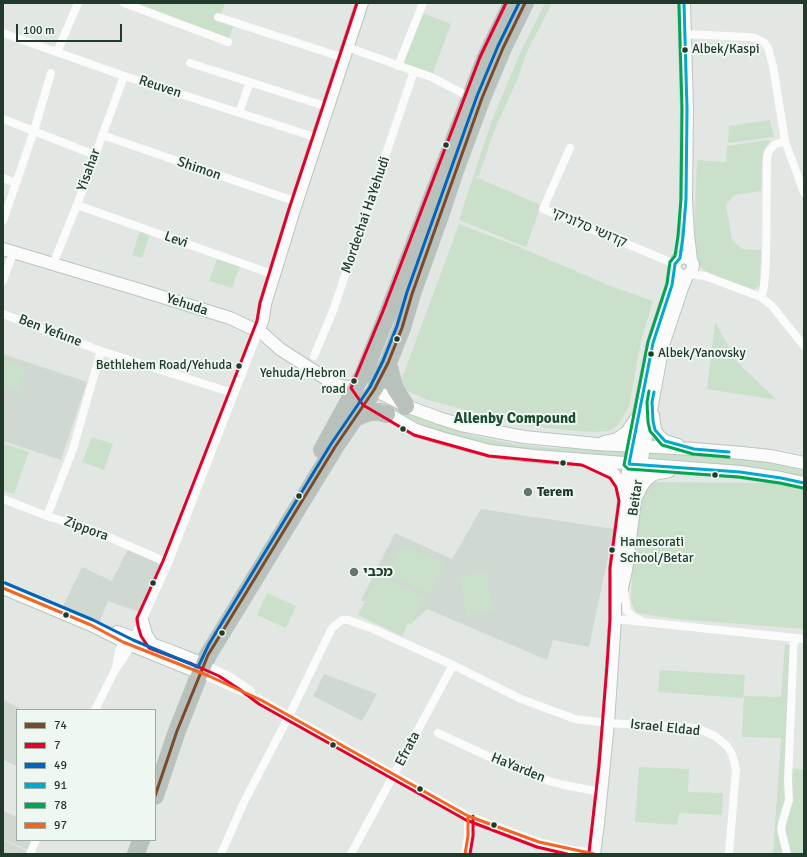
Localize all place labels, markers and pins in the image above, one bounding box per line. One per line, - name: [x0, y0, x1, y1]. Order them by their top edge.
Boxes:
- place label: Albek/Kaspi: [692, 42, 759, 58]
- marker: Albek/Kaspi: [680, 45, 690, 55]
- unlabelled marker: [441, 140, 451, 150]
- unlabelled marker: [392, 334, 402, 344]
- place label: Albek/Yanovsky: [658, 346, 745, 362]
- marker: Albek/Yanovsky: [646, 349, 656, 359]
- place label: Bethlehem Road/Yehuda: [96, 358, 232, 374]
- marker: Bethlehem Road/Yehuda: [234, 361, 244, 371]
- place label: Yehuda/Hebron road: [260, 366, 346, 397]
- marker: Yehuda/Hebron road: [349, 376, 359, 386]
- unlabelled marker: [398, 424, 408, 434]
- unlabelled marker: [558, 458, 568, 468]
- unlabelled marker: [710, 470, 720, 480]
- place label: Terem: [537, 484, 573, 500]
- marker: Terem: [522, 486, 534, 498]
- unlabelled marker: [294, 491, 304, 501]
- place label: Hamesorati School/Betar: [620, 535, 694, 566]
- marker: Hamesorati School/Betar: [607, 545, 617, 555]
- place label: מכבי: [363, 564, 393, 580]
- marker: מכבי: [348, 566, 360, 578]
- unlabelled marker: [148, 578, 158, 588]
- unlabelled marker: [61, 610, 71, 620]
- unlabelled marker: [217, 628, 227, 638]
- unlabelled marker: [328, 740, 338, 750]
- unlabelled marker: [415, 784, 425, 794]
- unlabelled marker: [489, 820, 499, 830]

